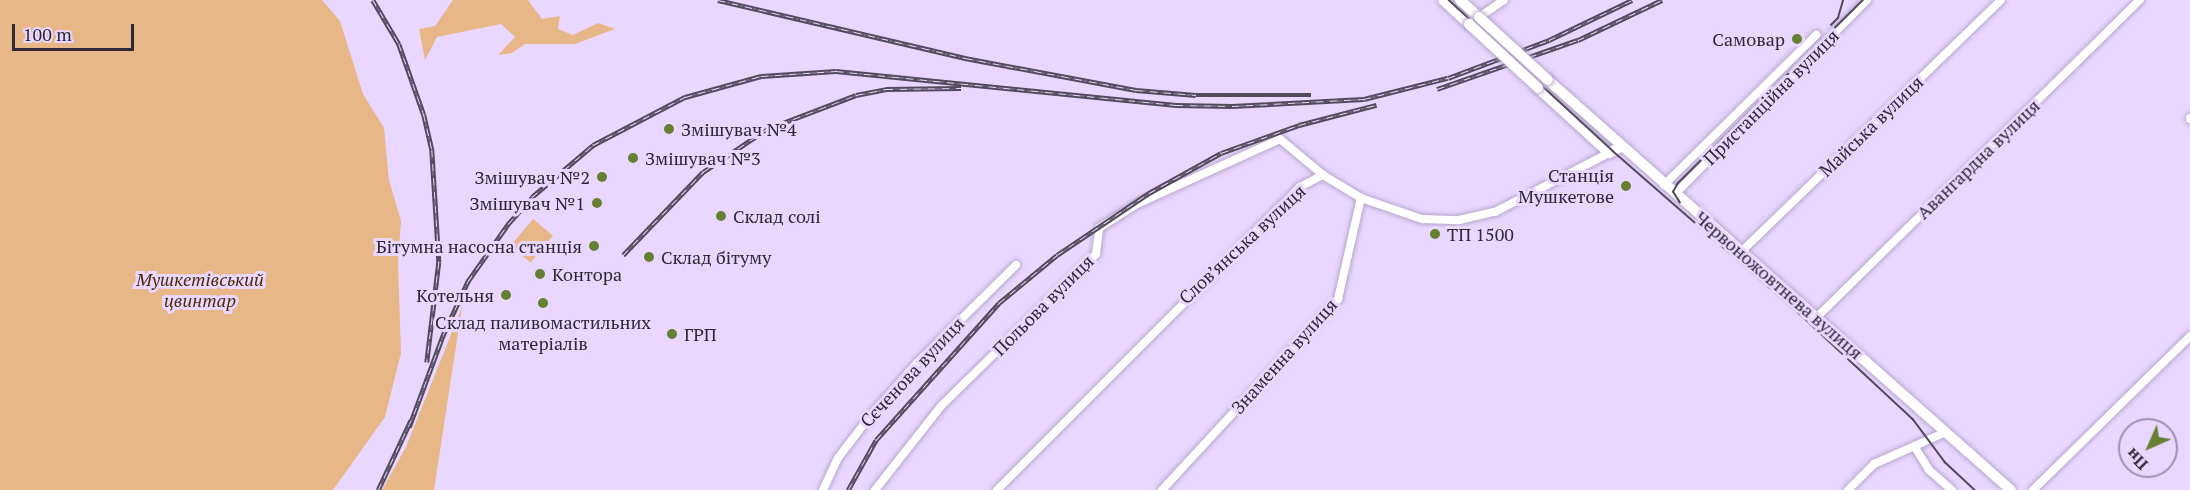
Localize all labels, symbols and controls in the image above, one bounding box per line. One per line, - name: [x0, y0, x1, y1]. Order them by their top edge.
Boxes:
- scale bar: [15, 12, 136, 50]
- text: 100 m: [23, 22, 72, 46]
- street label: Пристанційна вулиця: [1699, 25, 1843, 169]
- place label: Самовар: [1712, 28, 1785, 50]
- marker: Самовар: [1790, 32, 1804, 46]
- street label: Майська вулиця: [1815, 71, 1927, 181]
- street label: Авангардна вулиця: [1912, 95, 2044, 223]
- place label: Змішувач №4: [681, 118, 797, 140]
- marker: Змішувач №4: [662, 122, 676, 136]
- place label: Змішувач №3: [645, 147, 761, 169]
- marker: Змішувач №3: [626, 151, 640, 165]
- place label: Станція Мушкетове: [1518, 165, 1614, 207]
- place label: Змішувач №2: [474, 166, 590, 188]
- marker: Змішувач №2: [595, 170, 609, 184]
- marker: Станція Мушкетове: [1619, 179, 1633, 193]
- street label: Слов’янська вулиця: [1174, 180, 1310, 308]
- place label: Змішувач №1: [469, 192, 585, 214]
- marker: Змішувач №1: [590, 196, 604, 210]
- place label: Склад солі: [733, 205, 821, 227]
- street label: Червоножовтнева вулиця: [1691, 206, 1867, 364]
- marker: Склад солі: [714, 209, 728, 223]
- place label: ТП 1500: [1447, 223, 1514, 245]
- marker: ТП 1500: [1428, 227, 1442, 241]
- place label: Бітумна насосна станція: [376, 235, 582, 257]
- marker: Бітумна насосна станція: [587, 239, 601, 253]
- place label: Склад бітуму: [661, 246, 771, 268]
- marker: Склад бітуму: [642, 250, 656, 264]
- street label: Польова вулиця: [988, 250, 1098, 360]
- place label: Контора: [552, 263, 622, 285]
- marker: Контора: [533, 267, 547, 281]
- park label: Мушкетівський цвинтар: [136, 269, 264, 312]
- place label: Котельня: [416, 284, 494, 306]
- marker: Котельня: [499, 288, 513, 302]
- street label: Знаменна вулиця: [1227, 294, 1341, 418]
- marker: Склад паливомастильних матеріалів: [536, 296, 550, 310]
- place label: Склад паливомастильних матеріалів: [435, 312, 651, 354]
- street label: Сєченова вулиця: [856, 313, 968, 431]
- place label: ГРП: [684, 323, 717, 345]
- marker: ГРП: [665, 327, 679, 341]
- north arrow: [2118, 418, 2178, 478]
- text: Пн: [2121, 443, 2153, 475]

